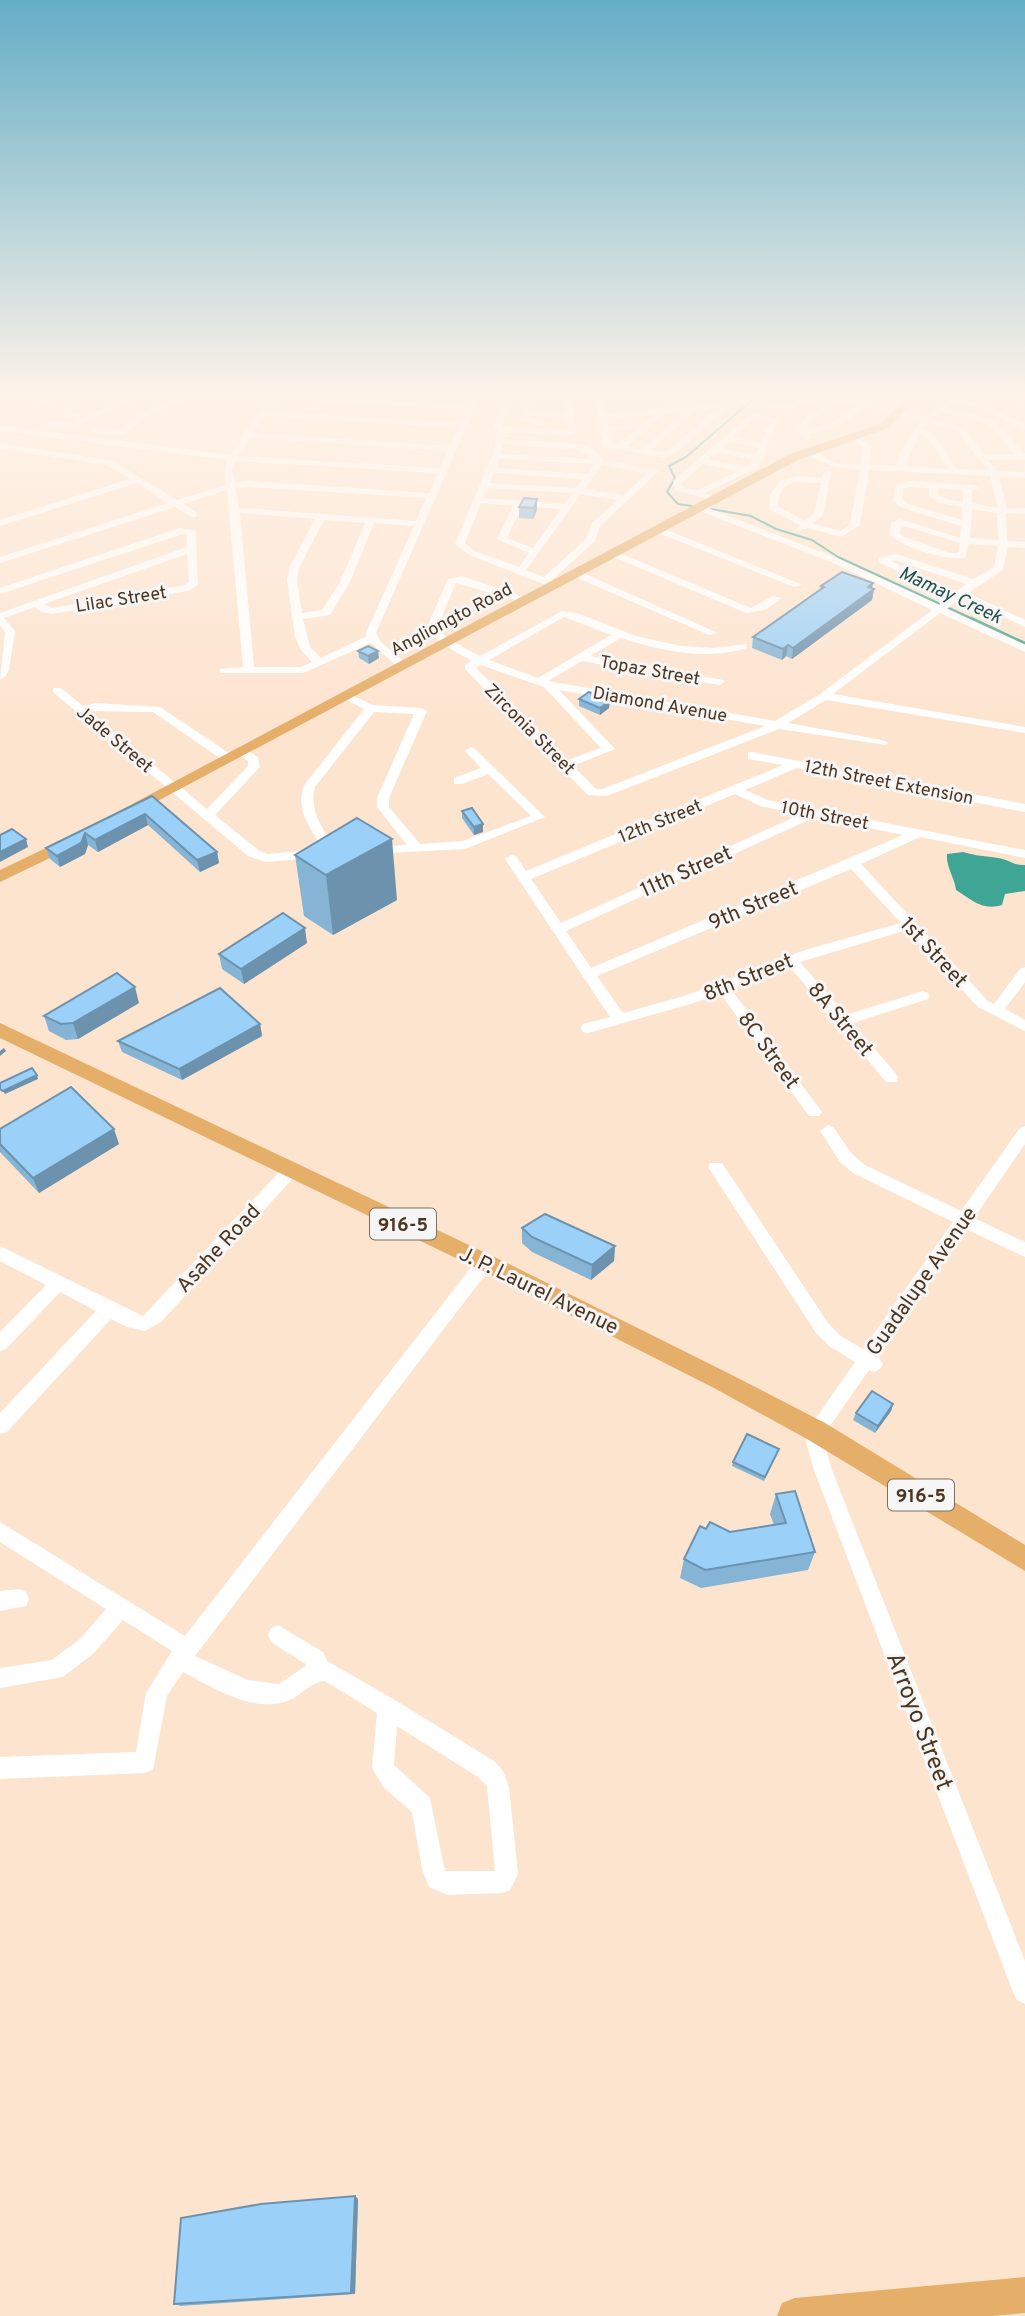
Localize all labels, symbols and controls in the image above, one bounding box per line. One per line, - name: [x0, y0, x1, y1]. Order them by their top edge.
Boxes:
- water label: Mamay Creek: [895, 562, 1006, 630]
- street label: Angliongto Road: [387, 578, 517, 662]
- street label: Lilac Street: [74, 582, 168, 619]
- street label: Topaz Street: [598, 651, 702, 692]
- street label: Zirconia Street: [478, 680, 579, 781]
- street label: Diamond Avenue: [591, 682, 729, 729]
- street label: Jade Street: [71, 701, 157, 779]
- street label: 12th Street Extension: [802, 756, 975, 811]
- street label: 12th Street: [615, 795, 706, 850]
- street label: 10th Street: [779, 797, 870, 836]
- street label: 11th Street: [636, 840, 737, 905]
- street label: 9th Street: [705, 875, 802, 937]
- street label: 1st Street: [893, 912, 973, 994]
- street label: 8th Street: [700, 948, 797, 1009]
- street label: 8A Street: [801, 977, 879, 1063]
- street label: 8C Street: [731, 1007, 805, 1095]
- street label: Asahe Road: [171, 1199, 267, 1299]
- street label: Guadalupe Avenue: [861, 1202, 984, 1362]
- road number: 916-5: [370, 1208, 436, 1240]
- street label: J. P. Laurel Avenue: [454, 1241, 622, 1342]
- road number: 916-5: [888, 1480, 954, 1511]
- street label: Arroyo Street: [878, 1649, 958, 1795]

